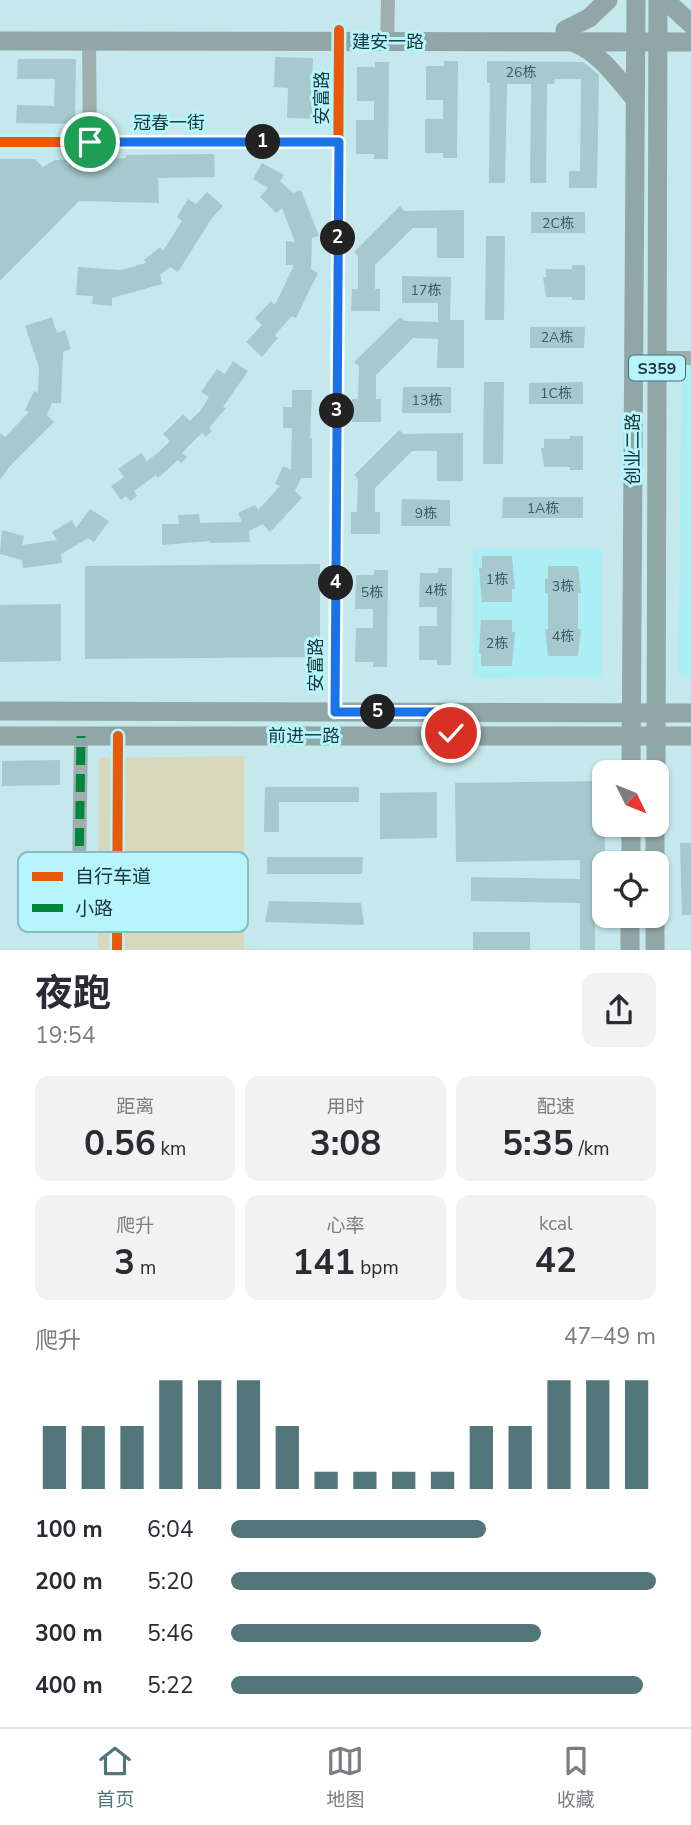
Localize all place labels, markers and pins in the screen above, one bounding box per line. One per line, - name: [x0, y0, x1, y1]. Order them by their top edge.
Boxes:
- pin: [60, 112, 120, 172]
- pin: 1: [246, 124, 280, 160]
- pin: 2: [320, 220, 356, 256]
- pin: 3: [320, 394, 354, 428]
- pin: 4: [318, 566, 354, 600]
- pin: 5: [360, 694, 396, 730]
- pin: [421, 703, 481, 763]

